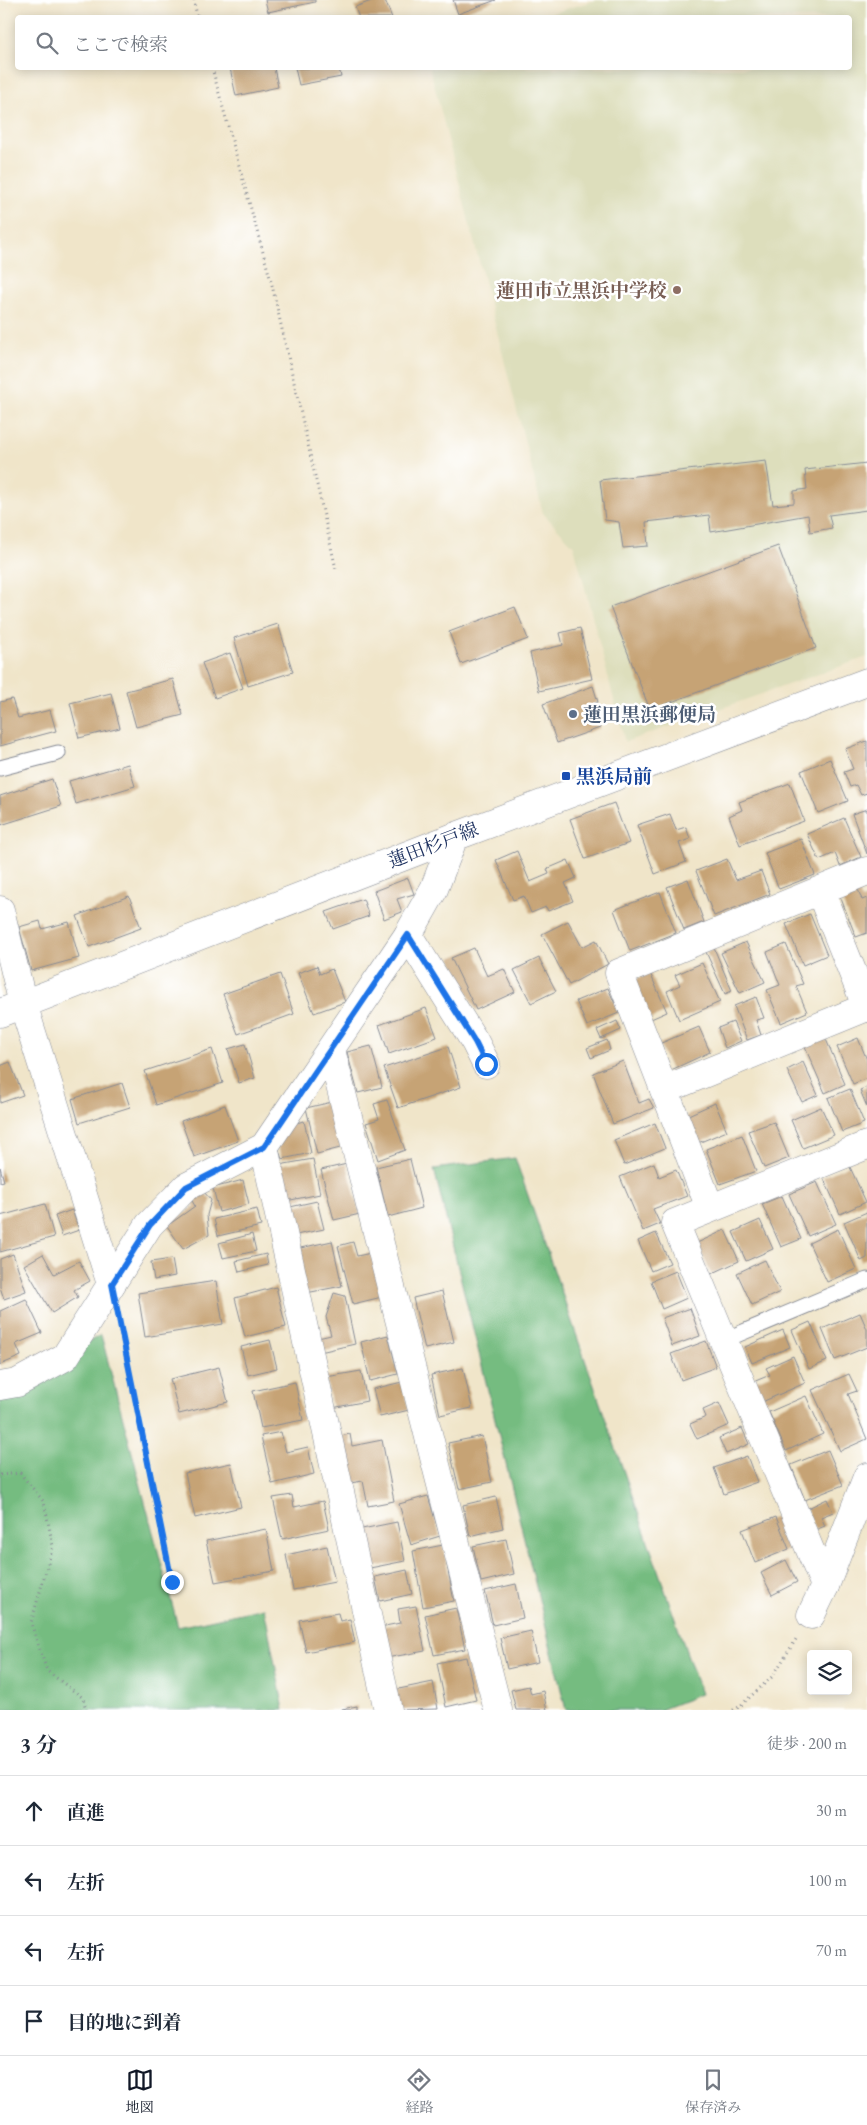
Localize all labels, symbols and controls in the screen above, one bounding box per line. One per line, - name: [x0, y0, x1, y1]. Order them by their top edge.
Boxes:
- search box: [15, 15, 852, 70]
- icon: search: [33, 29, 61, 57]
- text: ここで検索: [73, 32, 168, 57]
- place label: 蓮田市立黒浜中学校: [496, 278, 667, 303]
- marker: 蓮田市立黒浜中学校: [671, 284, 683, 296]
- place label: 蓮田黒浜郵便局: [583, 702, 716, 727]
- marker: 蓮田黒浜郵便局: [567, 708, 579, 720]
- place label: 黒浜局前: [576, 764, 652, 789]
- marker: 黒浜局前: [560, 770, 572, 782]
- street label: 蓮田杉戸線: [384, 816, 482, 874]
- route start: [475, 1053, 498, 1076]
- route end: [161, 1571, 184, 1594]
- map controls: [807, 1650, 852, 1695]
- button: layers: [807, 1650, 852, 1695]
- text: 3 分: [20, 1731, 57, 1758]
- text: 徒歩 · 200 m: [767, 1733, 847, 1754]
- icon: ahead: [20, 1797, 48, 1825]
- text: 直進: [67, 1800, 105, 1825]
- text: 30 m: [816, 1800, 847, 1821]
- icon: left: [20, 1867, 48, 1895]
- text: 左折: [67, 1870, 105, 1895]
- text: 100 m: [808, 1870, 847, 1891]
- icon: left: [20, 1937, 48, 1965]
- text: 左折: [67, 1940, 105, 1965]
- text: 70 m: [816, 1940, 847, 1961]
- icon: arrive: [20, 2007, 48, 2035]
- text: 目的地に到着: [67, 2010, 181, 2035]
- tab: 地図: [126, 2066, 154, 2116]
- tab: 経路: [405, 2066, 433, 2116]
- tab: 保存済み: [685, 2066, 741, 2116]

